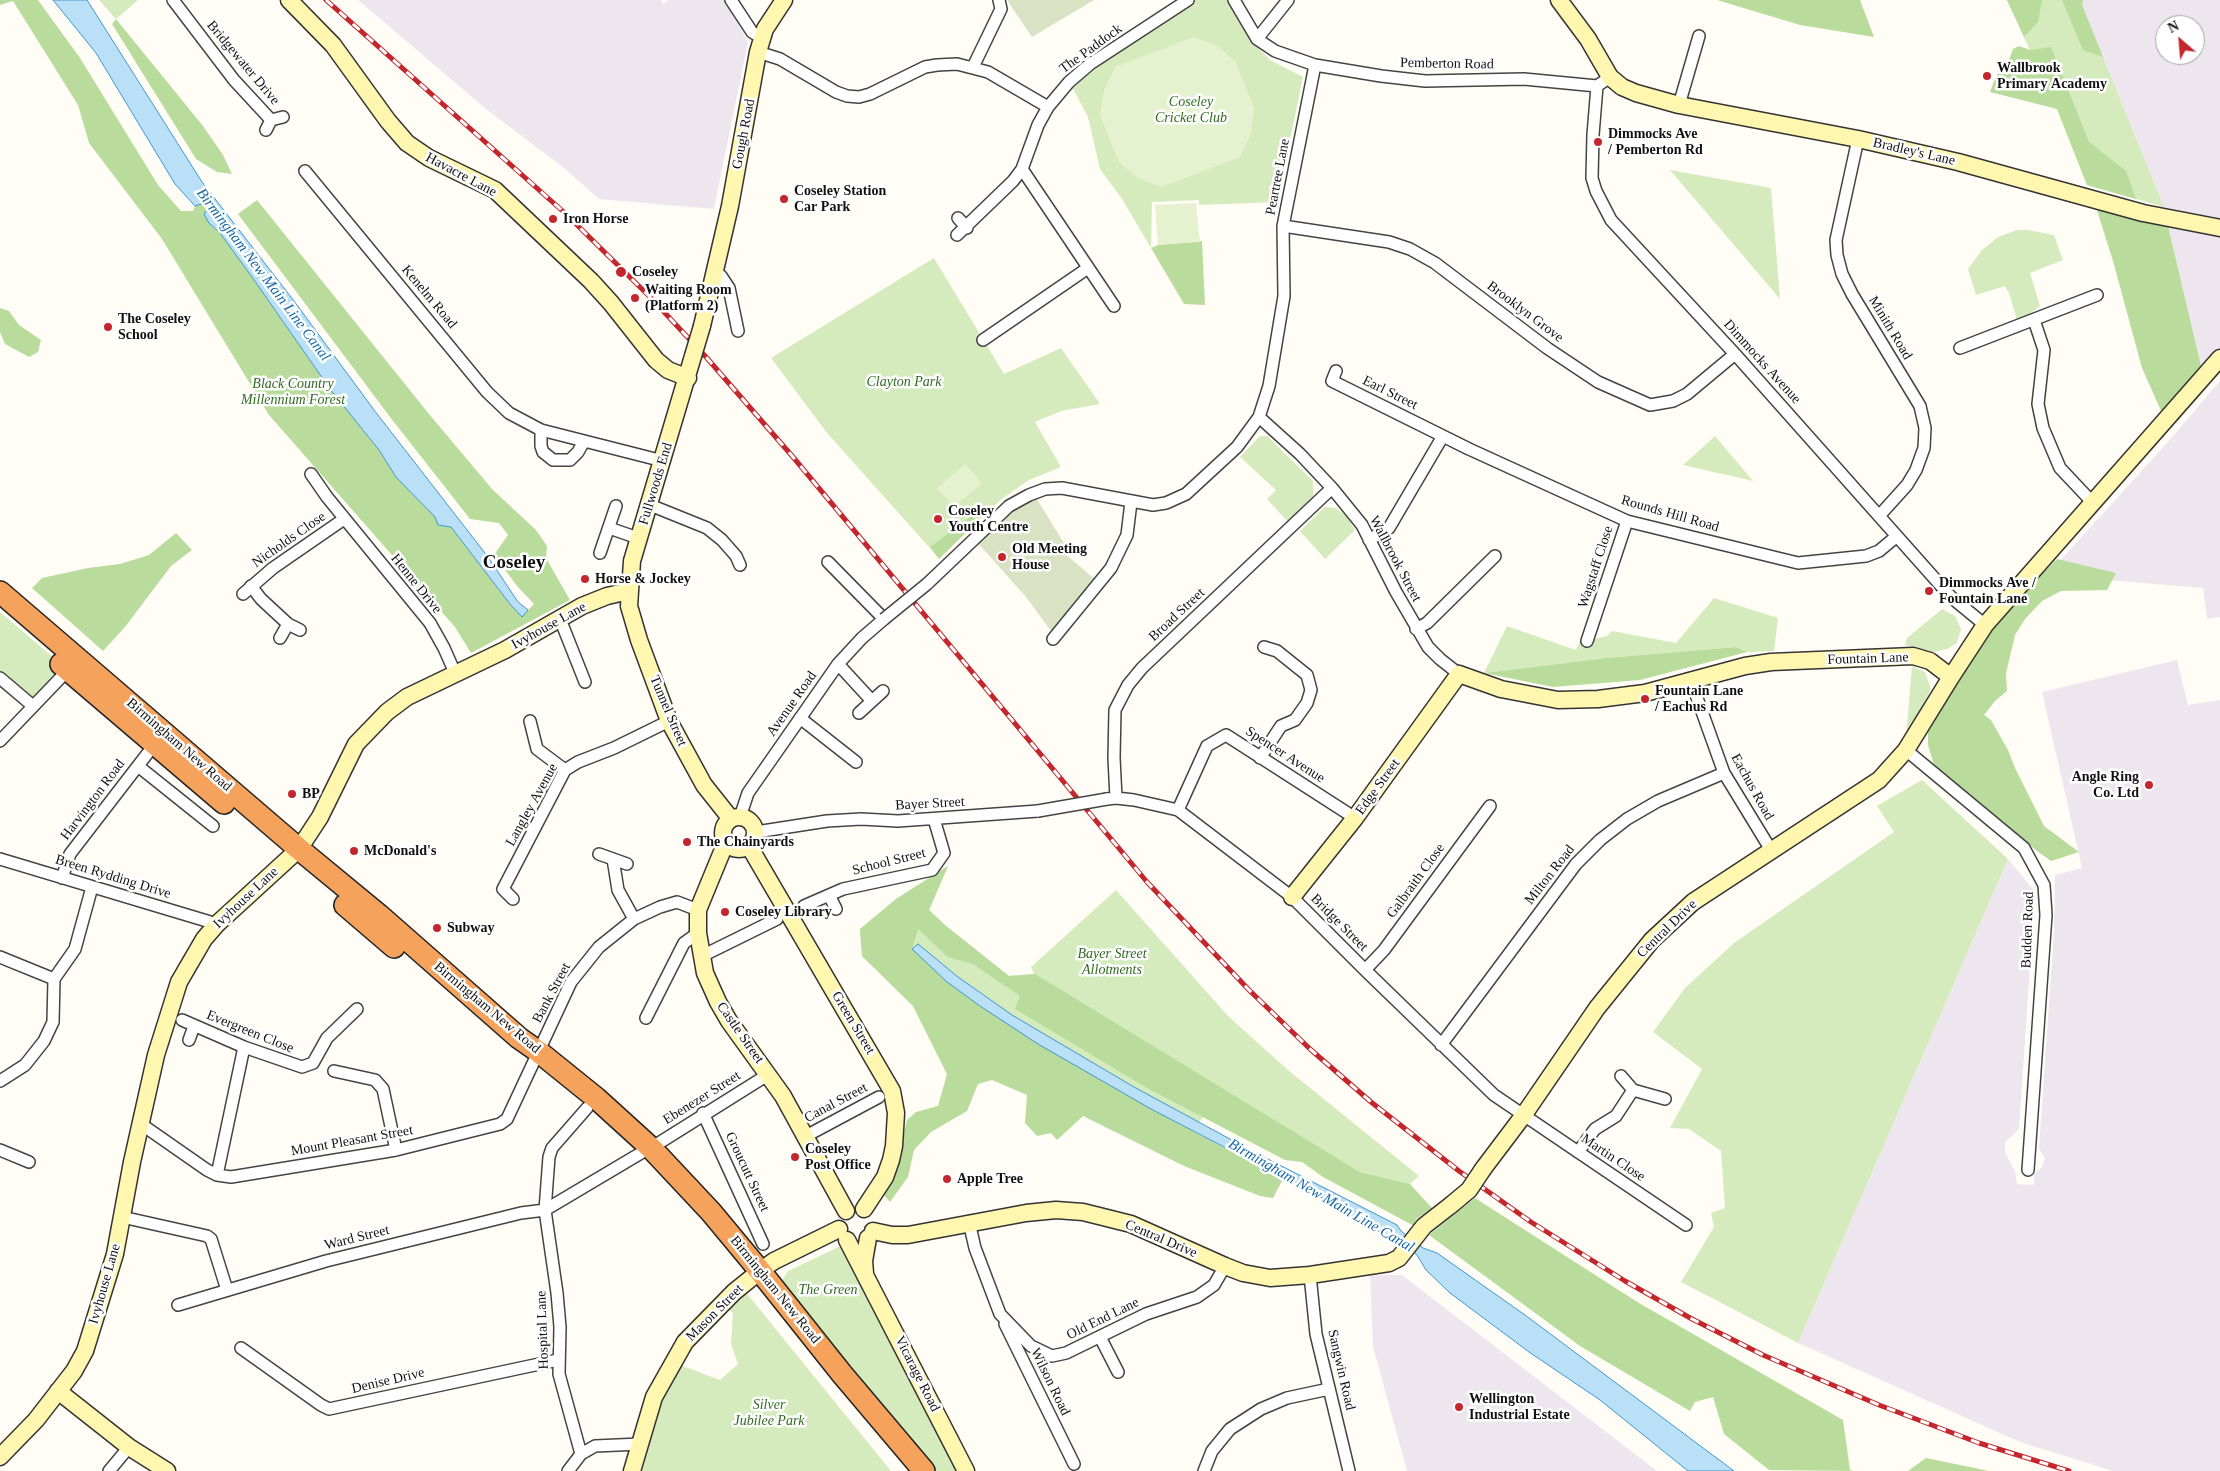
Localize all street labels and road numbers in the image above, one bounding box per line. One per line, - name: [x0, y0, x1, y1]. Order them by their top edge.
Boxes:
- street label: Bridgewater Drive: [203, 18, 283, 108]
- street label: The Paddock: [1056, 21, 1126, 77]
- street label: Pemberton Road: [1400, 55, 1494, 73]
- street label: Gough Road: [729, 97, 759, 171]
- street label: Bradley's Lane: [1871, 134, 1957, 170]
- street label: Peartree Lane: [1262, 137, 1294, 217]
- street label: Havacre Lane: [423, 149, 499, 201]
- street label: Kenelm Road: [398, 262, 460, 332]
- street label: Brooklyn Grove: [1483, 278, 1567, 346]
- street label: Minith Road: [1864, 293, 1916, 363]
- street label: Dimmocks Avenue: [1720, 316, 1804, 408]
- street label: Earl Street: [1360, 372, 1420, 414]
- street label: Fullwoods End: [636, 441, 676, 527]
- street label: Rounds Hill Road: [1619, 492, 1721, 536]
- street label: Nicholds Close: [249, 508, 329, 572]
- street label: Wallbrook Street: [1365, 513, 1425, 605]
- street label: Wagstaff Close: [1575, 524, 1617, 610]
- street label: Henne Drive: [387, 551, 445, 617]
- street label: Broad Street: [1146, 585, 1208, 645]
- street label: Ivyhouse Lane: [509, 599, 589, 653]
- street label: Fountain Lane: [1827, 649, 1909, 669]
- street label: Avenue Road: [763, 668, 821, 740]
- street label: Tunnel Street: [646, 673, 690, 749]
- street label: Birmingham New Road: [123, 695, 235, 795]
- street label: Spencer Avenue: [1242, 723, 1328, 787]
- street label: Eachus Road: [1727, 751, 1777, 823]
- street label: Harvington Road: [57, 756, 129, 844]
- street label: Edge Street: [1352, 756, 1404, 818]
- street label: Langley Avenue: [502, 761, 562, 849]
- street label: Bayer Street: [895, 794, 965, 814]
- street label: Galbraith Close: [1383, 840, 1449, 922]
- street label: Milton Road: [1521, 842, 1579, 908]
- street label: School Street: [851, 845, 927, 879]
- street label: Breen Rydding Drive: [53, 851, 173, 903]
- street label: Ivyhouse Lane: [210, 864, 282, 932]
- street label: Bridge Street: [1307, 891, 1371, 955]
- street label: Budden Road: [2018, 891, 2038, 969]
- street label: Central Drive: [1634, 896, 1700, 962]
- street label: Birmingham New Road: [430, 959, 544, 1057]
- street label: Bank Street: [529, 960, 575, 1026]
- street label: Green Street: [828, 989, 878, 1057]
- street label: Castle Street: [713, 999, 767, 1067]
- street label: Evergreen Close: [204, 1007, 296, 1057]
- street label: Ebenezer Street: [660, 1068, 744, 1128]
- street label: Canal Street: [802, 1079, 870, 1127]
- street label: Mount Pleasant Street: [290, 1122, 414, 1160]
- street label: Groucutt Street: [721, 1130, 773, 1214]
- street label: Martin Close: [1578, 1130, 1648, 1186]
- street label: Central Drive: [1122, 1216, 1200, 1262]
- street label: Ward Street: [323, 1222, 391, 1254]
- street label: Birmingham New Road: [726, 1233, 824, 1347]
- street label: Ivyhouse Lane: [86, 1242, 124, 1326]
- street label: Mason Street: [683, 1281, 747, 1345]
- street label: Hospital Lane: [533, 1290, 553, 1370]
- street label: Old End Lane: [1064, 1294, 1142, 1344]
- street label: Sangwin Road: [1324, 1328, 1358, 1412]
- street label: Vicarage Road: [891, 1333, 943, 1415]
- street label: Wilson Road: [1026, 1346, 1074, 1418]
- street label: Denise Drive: [350, 1364, 426, 1398]

